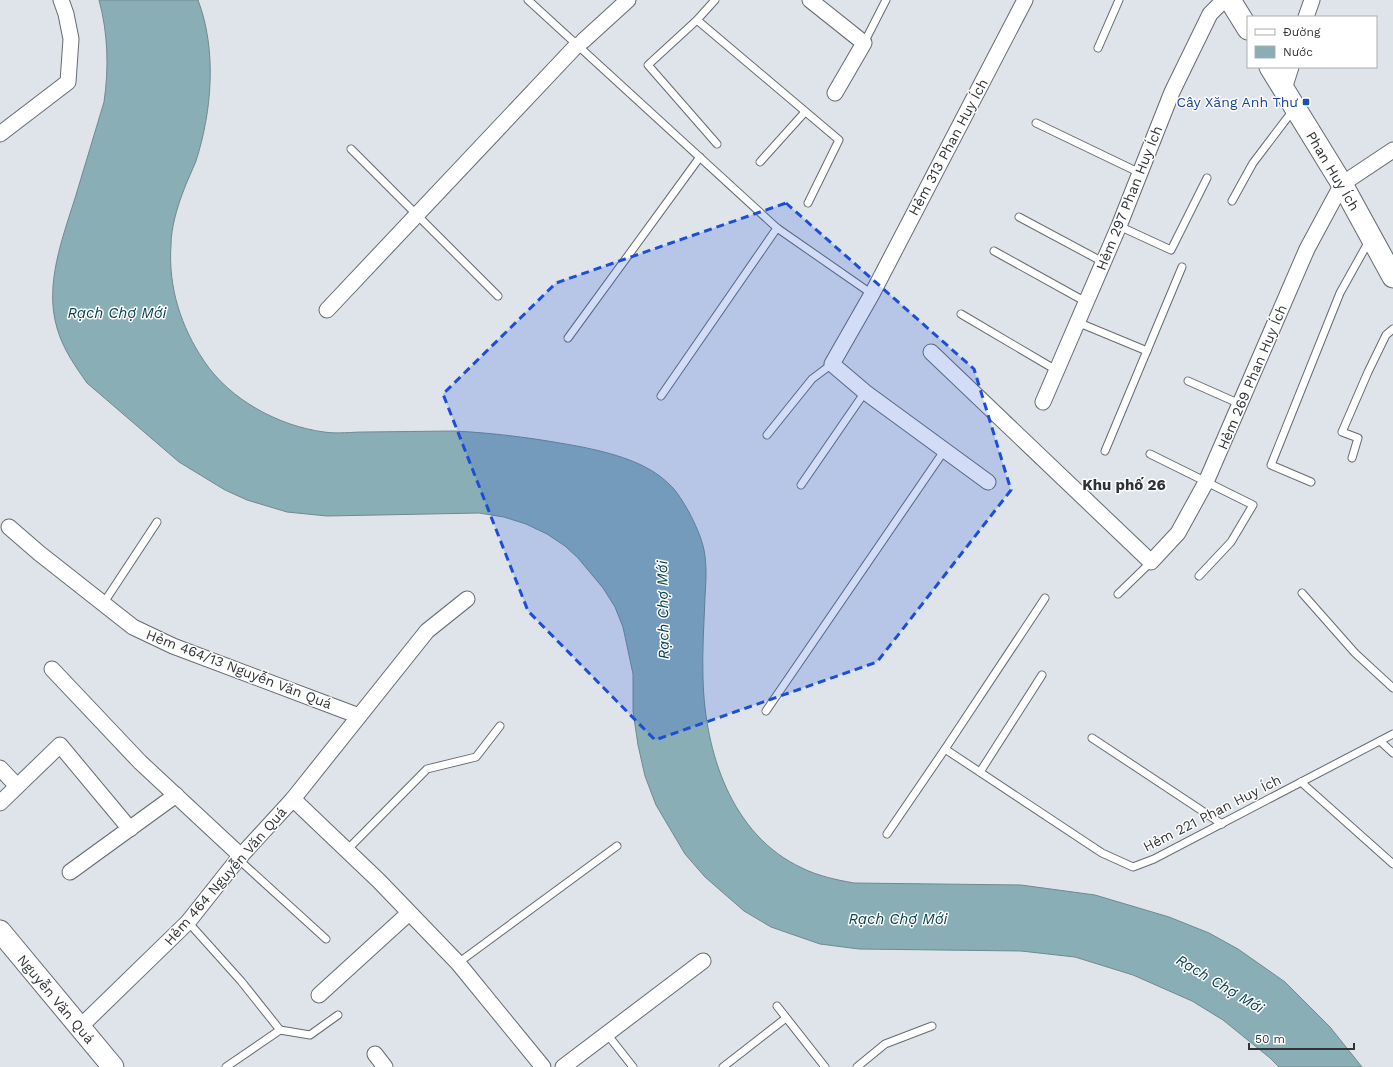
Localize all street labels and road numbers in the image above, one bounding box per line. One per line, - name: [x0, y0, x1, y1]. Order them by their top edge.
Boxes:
- street label: Hẻm 313 Phan Huy Ích: [905, 76, 991, 218]
- street label: Hẻm 297 Phan Huy Ích: [1093, 123, 1165, 273]
- street label: Phan Huy Ích: [1303, 128, 1363, 214]
- street label: Hẻm 269 Phan Huy Ích: [1214, 302, 1290, 452]
- street label: Hẻm 464/13 Nguyễn Văn Quá: [144, 626, 334, 712]
- street label: Hẻm 221 Phan Huy Ích: [1140, 771, 1284, 855]
- street label: Hẻm 464 Nguyễn Văn Quá: [161, 804, 289, 948]
- street label: Nguyễn Văn Quá: [14, 951, 98, 1047]

